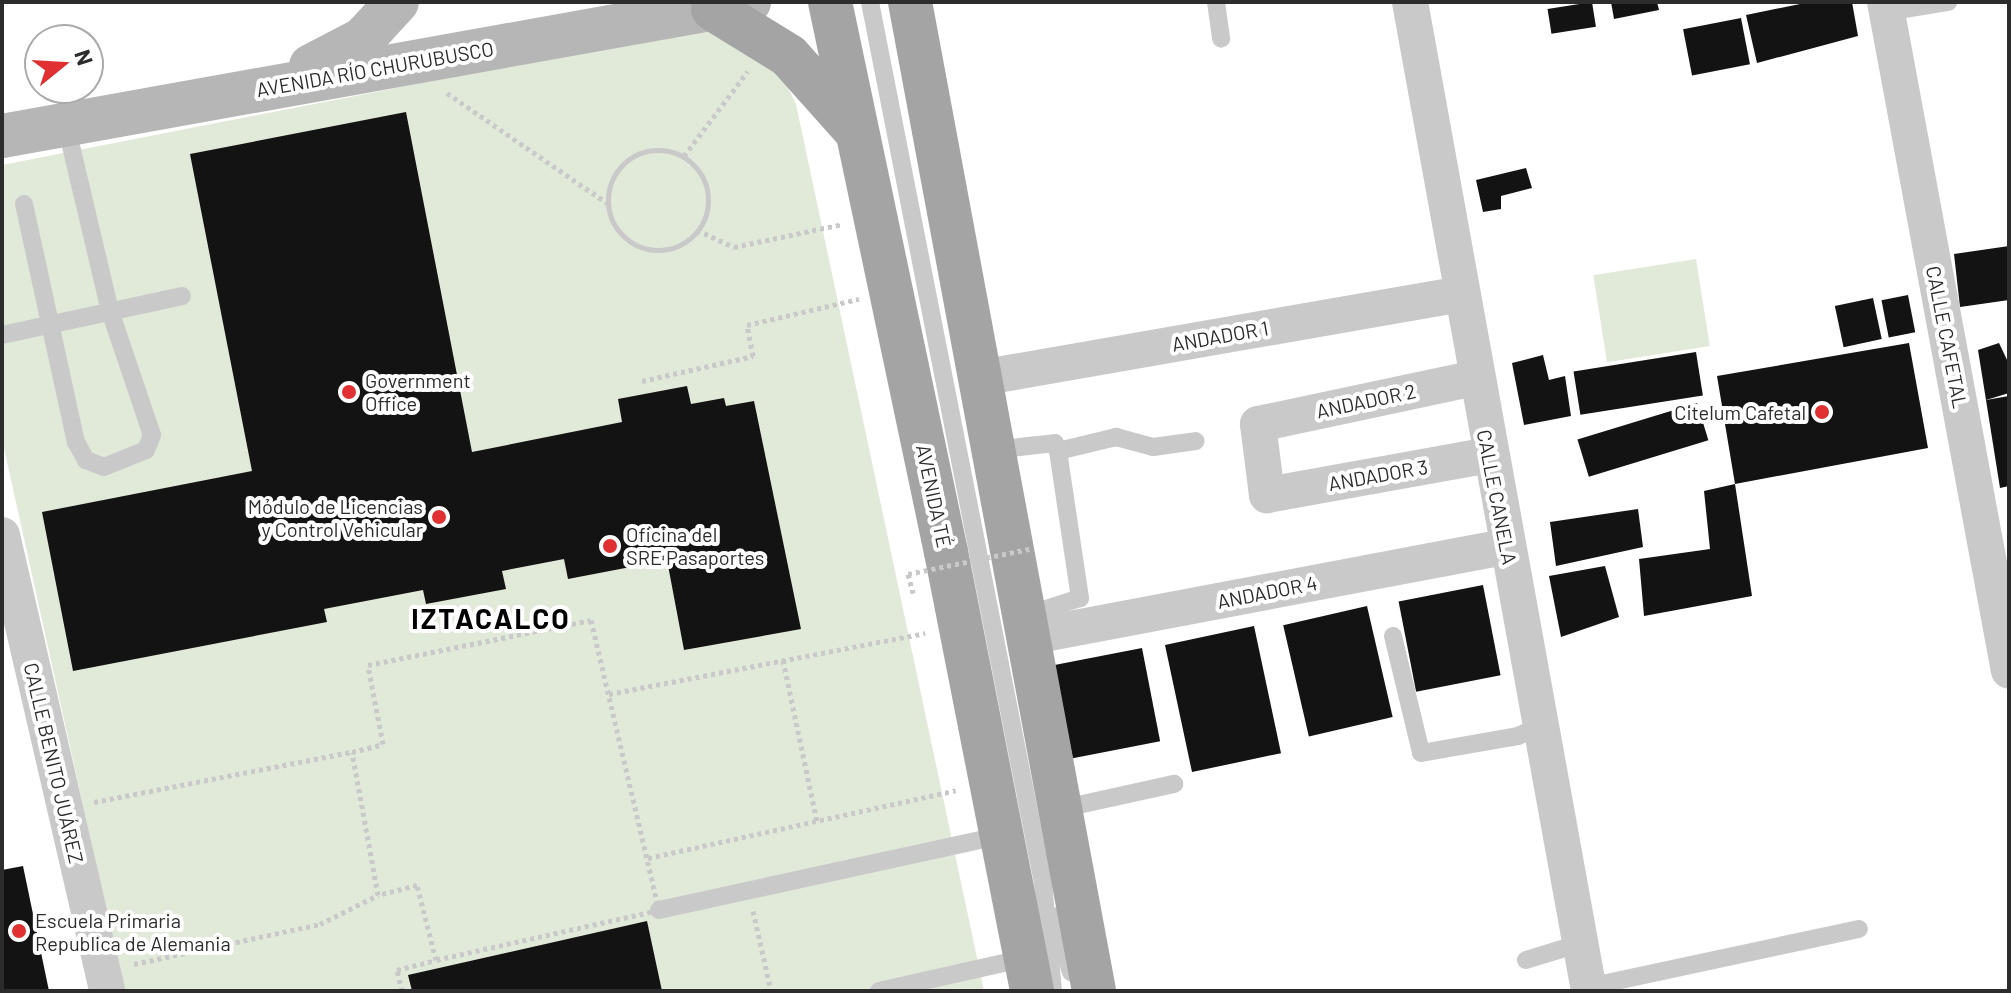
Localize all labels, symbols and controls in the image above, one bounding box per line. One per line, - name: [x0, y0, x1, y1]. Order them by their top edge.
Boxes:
- north arrow: [24, 24, 104, 104]
- street label: AVENIDA RÍO CHURUBUSCO: [254, 36, 496, 102]
- text: N: [70, 46, 100, 68]
- street label: CALLE CAFETAL: [1921, 264, 1973, 410]
- street label: ANDADOR 1: [1170, 316, 1270, 356]
- place label: Government Office: [365, 368, 471, 415]
- street label: ANDADOR 2: [1314, 379, 1418, 423]
- marker: Government Office: [340, 383, 358, 401]
- place label: Citelum Cafetal: [1674, 400, 1806, 424]
- marker: Citelum Cafetal: [1813, 403, 1831, 421]
- street label: CALLE CANELA: [1472, 427, 1522, 567]
- street label: AVENIDA TÉ: [911, 442, 957, 550]
- street label: ANDADOR 3: [1326, 454, 1430, 496]
- place label: Módulo de Licencias y Control Vehicular: [248, 494, 423, 541]
- marker: Módulo de Licencias y Control Vehicular: [430, 508, 448, 526]
- place label: Oficina del SRE Pasaportes: [626, 522, 764, 569]
- marker: Oficina del SRE Pasaportes: [601, 537, 619, 555]
- street label: ANDADOR 4: [1215, 571, 1319, 613]
- district label: IZTACALCO: [411, 601, 571, 635]
- street label: CALLE BENITO JUÁREZ: [19, 660, 89, 866]
- place label: Escuela Primaria Republica de Alemania: [35, 908, 231, 955]
- marker: Escuela Primaria Republica de Alemania: [10, 922, 28, 940]

